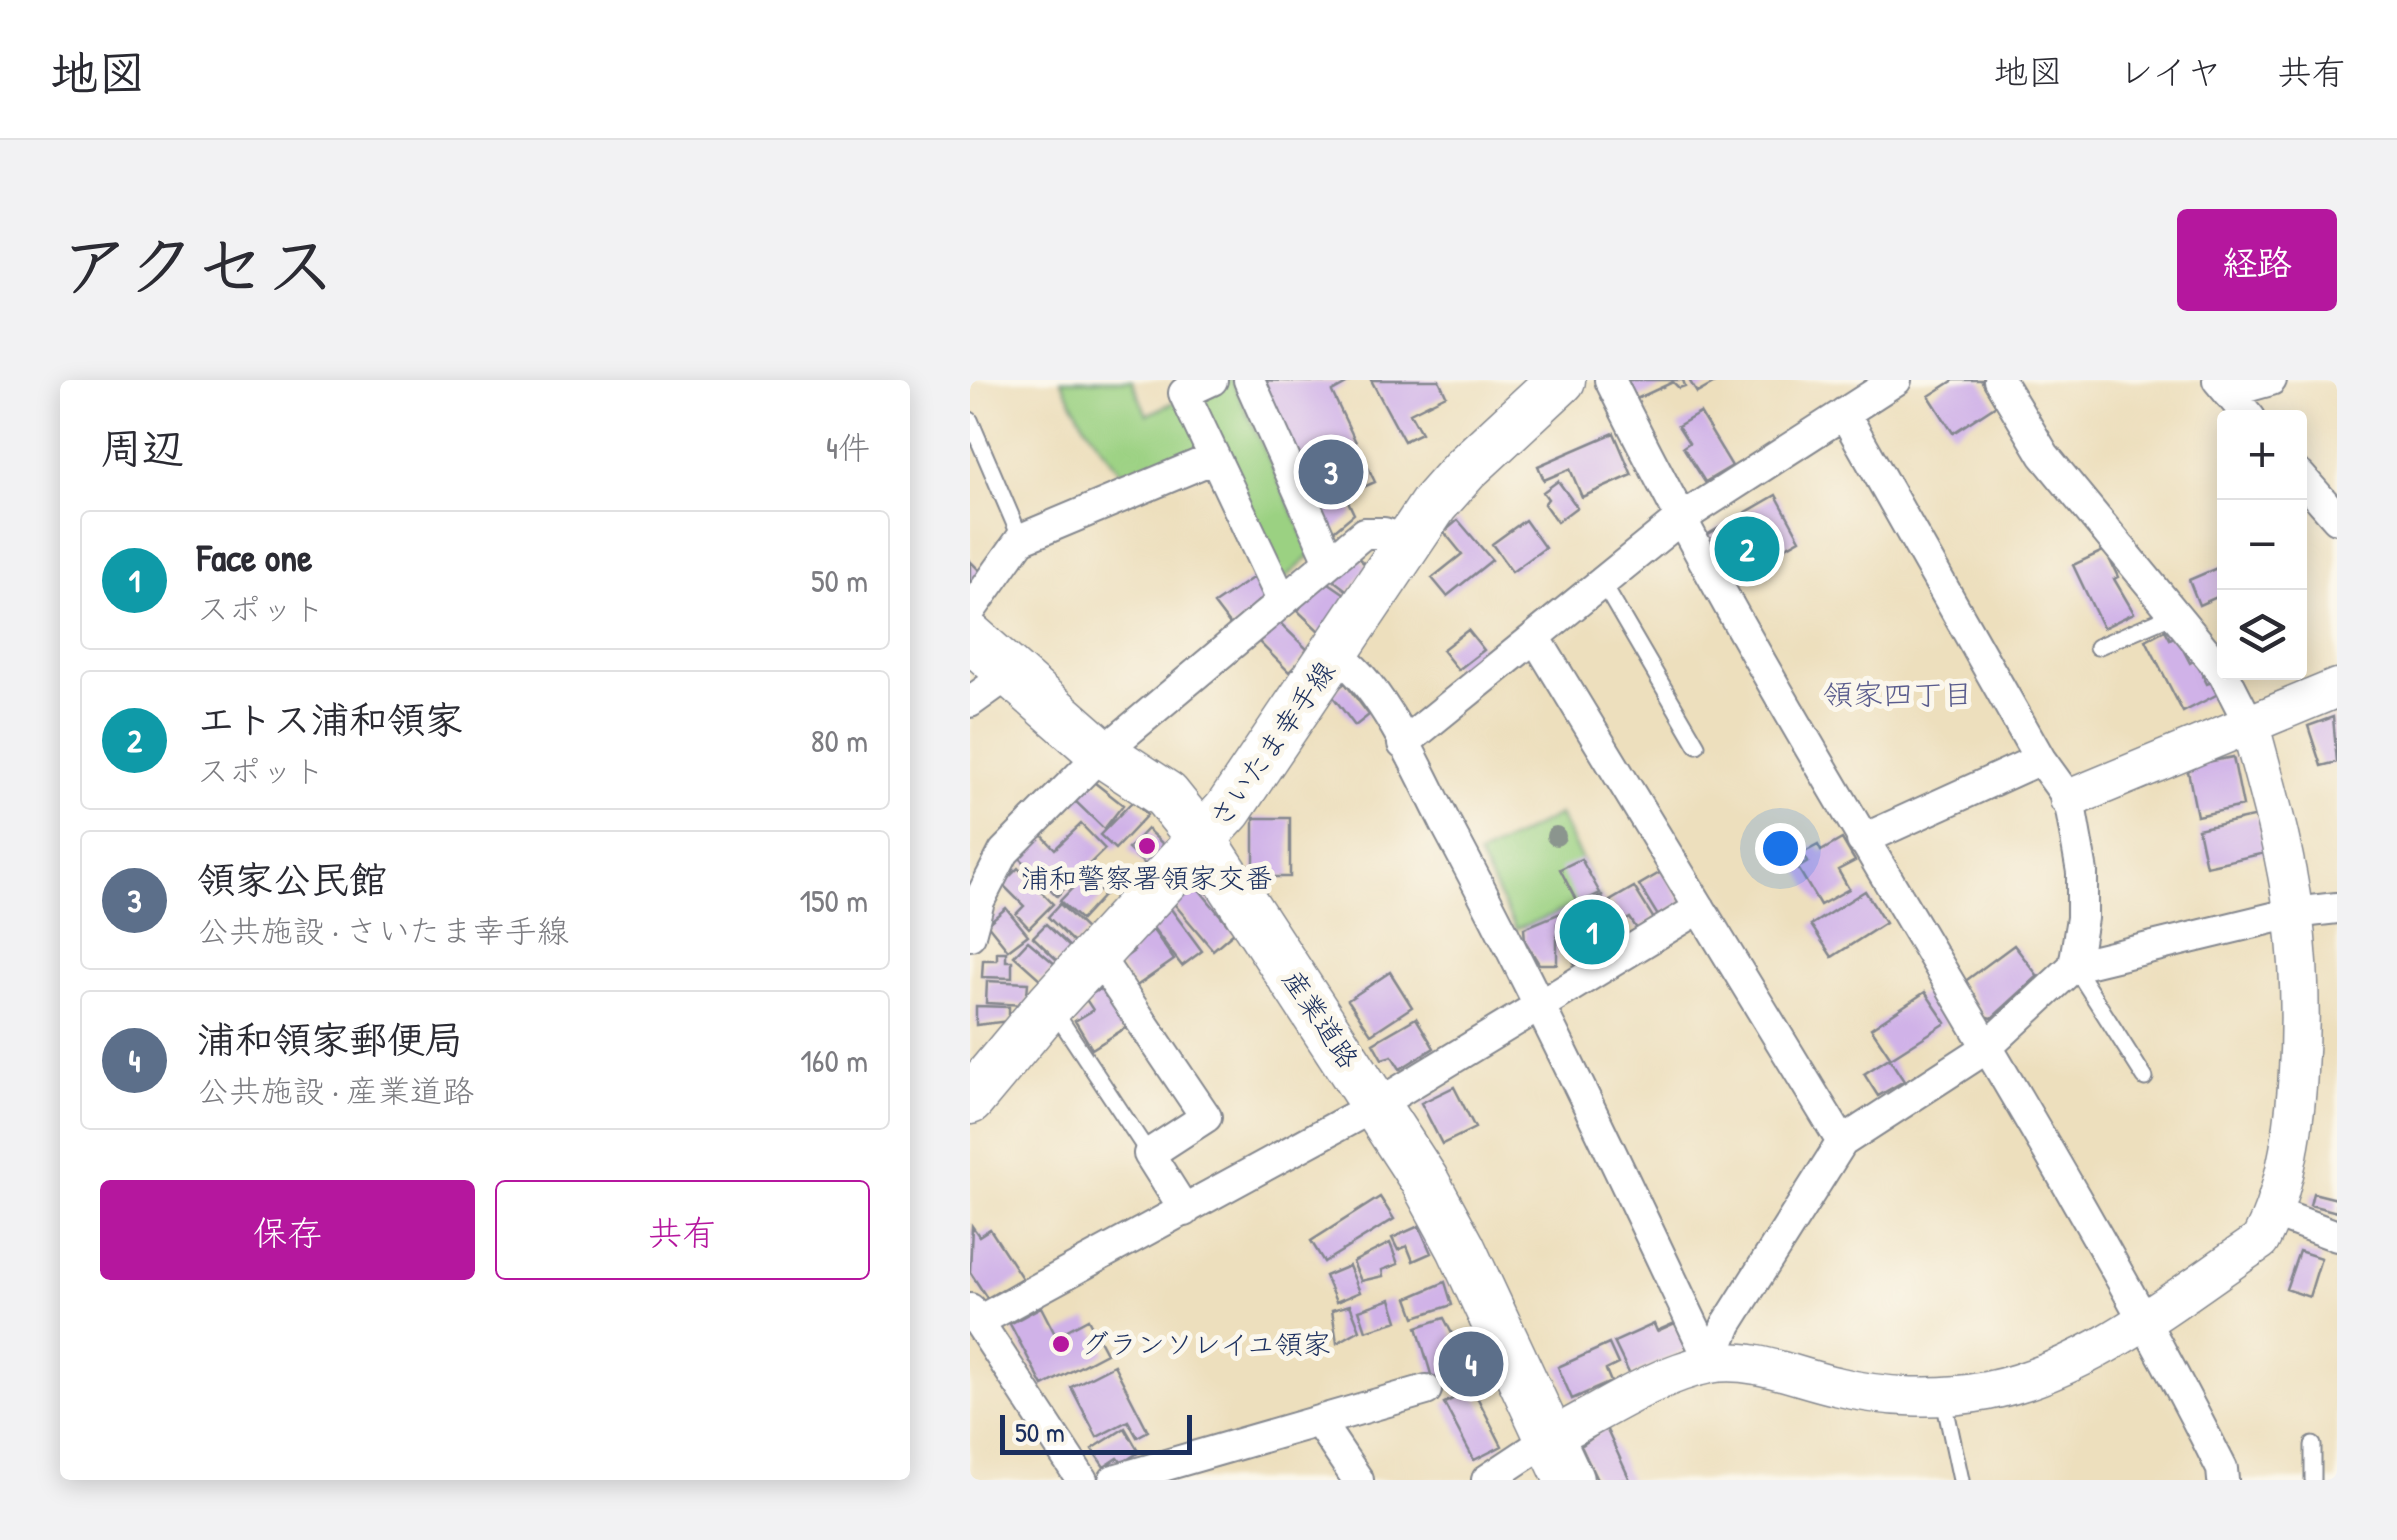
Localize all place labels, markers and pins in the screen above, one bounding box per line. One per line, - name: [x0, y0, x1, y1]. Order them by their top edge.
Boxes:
- pin: 3: [1298, 434, 1364, 510]
- pin: 2: [1714, 512, 1780, 586]
- marker: 浦和警察署領家交番: [1136, 835, 1158, 857]
- place label: 浦和警察署領家交番: [1021, 859, 1273, 897]
- pin: 1: [1560, 894, 1624, 970]
- place label: グランソレイユ領家: [1081, 1325, 1331, 1363]
- pin: 4: [1438, 1326, 1504, 1402]
- marker: グランソレイユ領家: [1050, 1333, 1072, 1355]

